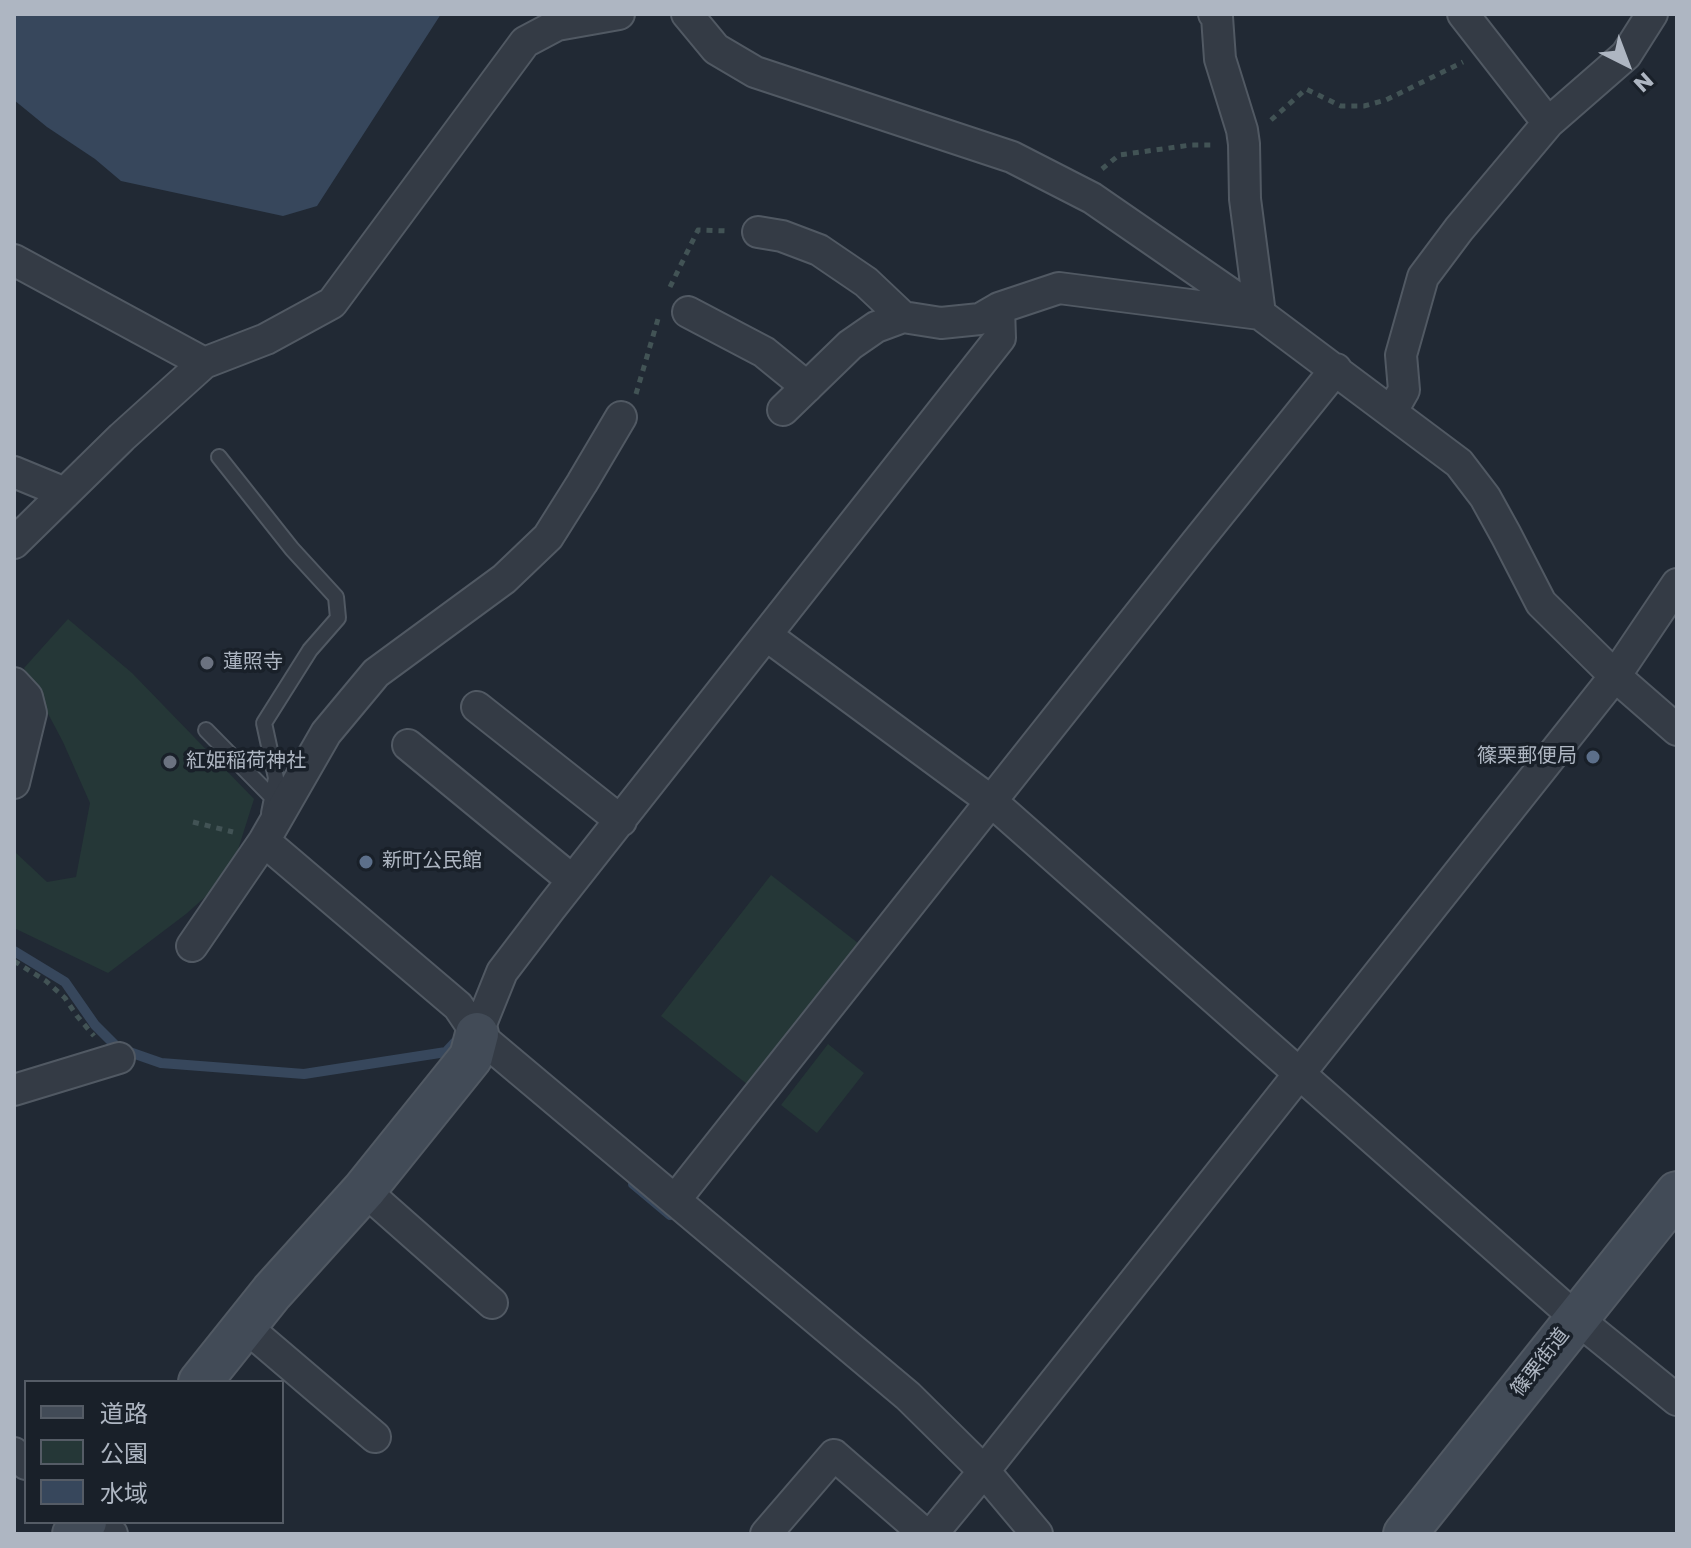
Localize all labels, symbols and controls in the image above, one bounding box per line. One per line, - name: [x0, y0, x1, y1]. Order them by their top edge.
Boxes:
- north arrow: [1587, 24, 1667, 104]
- text: N: [1627, 65, 1660, 99]
- place label: 蓮照寺: [223, 651, 283, 675]
- marker: 蓮照寺: [198, 654, 216, 672]
- place label: 篠栗郵便局: [1477, 745, 1577, 769]
- marker: 篠栗郵便局: [1584, 748, 1602, 766]
- place label: 紅姫稲荷神社: [186, 750, 306, 774]
- marker: 紅姫稲荷神社: [161, 753, 179, 771]
- place label: 新町公民館: [382, 850, 482, 874]
- marker: 新町公民館: [357, 853, 375, 871]
- street label: 篠栗街道: [1507, 1324, 1575, 1402]
- legend: [24, 1380, 284, 1524]
- text: 道路: [100, 1397, 148, 1430]
- text: 公園: [100, 1437, 148, 1470]
- text: 水域: [100, 1477, 148, 1510]

